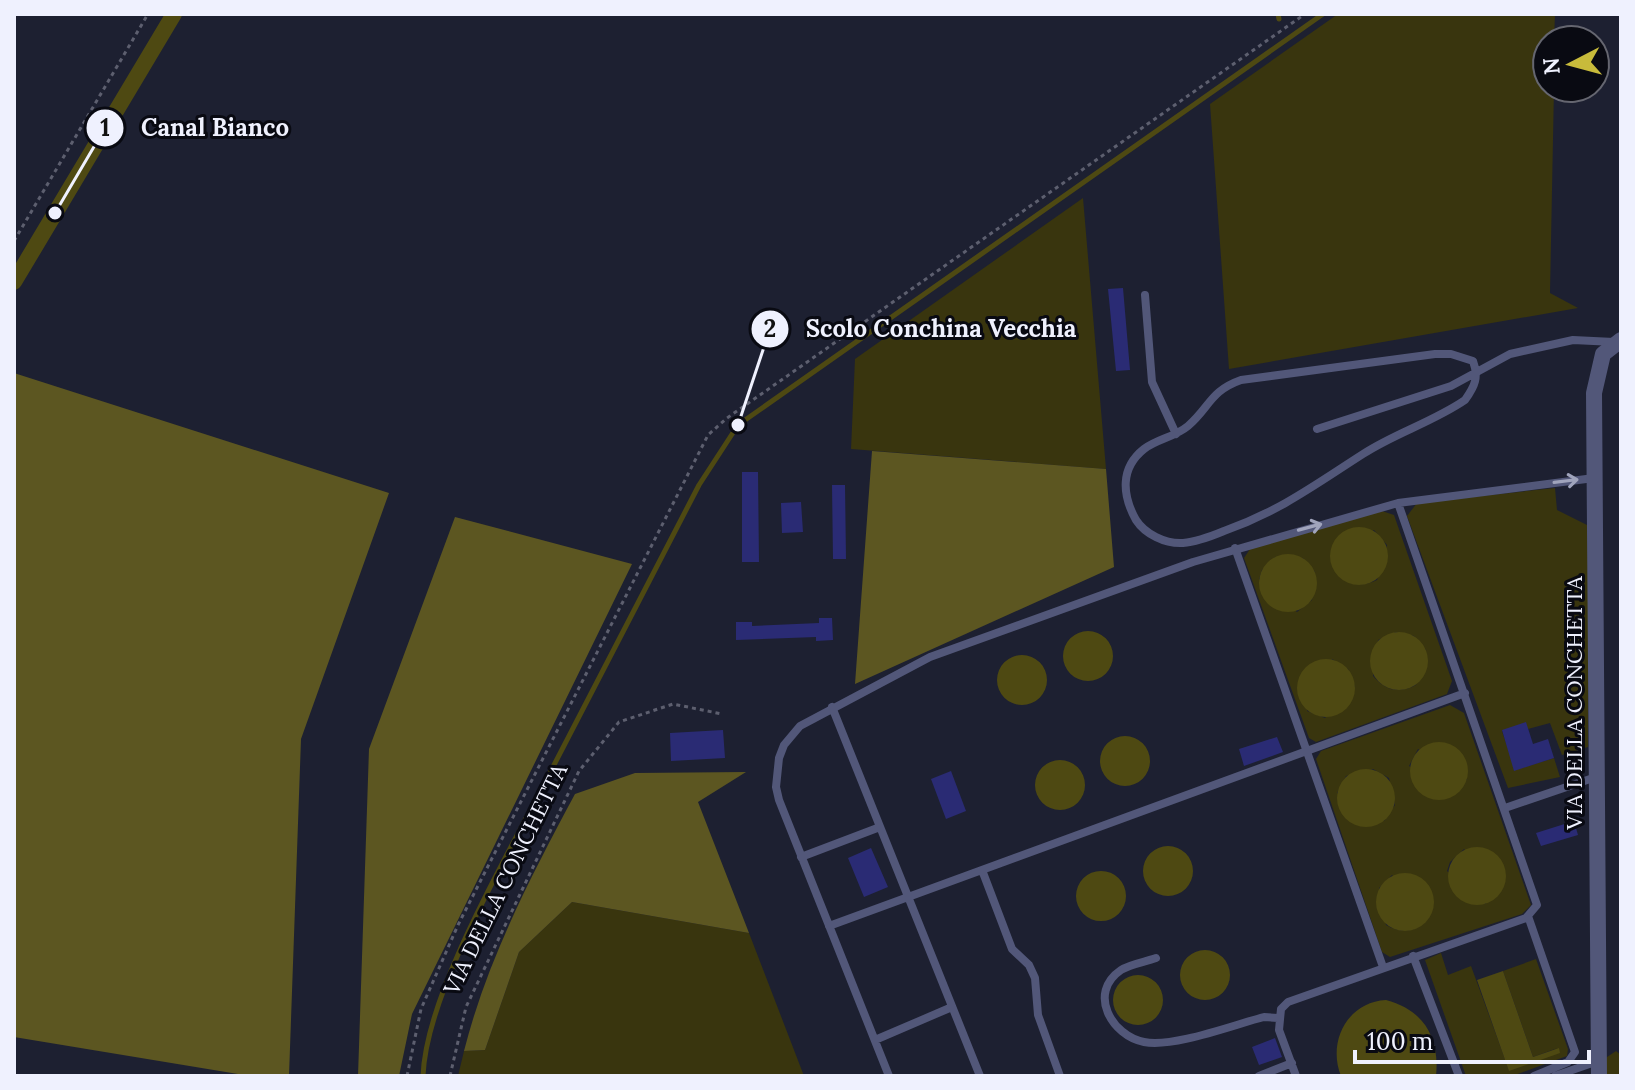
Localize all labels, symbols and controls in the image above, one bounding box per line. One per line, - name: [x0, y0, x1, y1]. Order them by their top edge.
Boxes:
- north arrow: [1531, 24, 1611, 104]
- text: N: [1536, 56, 1566, 76]
- callout: Canal Bianco: [85, 104, 305, 152]
- text: 1: [100, 112, 110, 143]
- text: Canal Bianco: [141, 112, 289, 143]
- callout: Scolo Conchina Vecchia: [750, 305, 1093, 353]
- text: 2: [764, 313, 776, 344]
- text: Scolo Conchina Vecchia: [806, 313, 1077, 344]
- one-way arrow: [1552, 474, 1579, 489]
- one-way arrow: [1297, 519, 1323, 534]
- street label: VIA DELLA CONCHETTA: [1560, 575, 1588, 831]
- street label: VIA DELLA CONCHETTA: [436, 758, 574, 1000]
- scale bar: [1355, 1014, 1589, 1064]
- text: 100 m: [1367, 1026, 1433, 1057]

